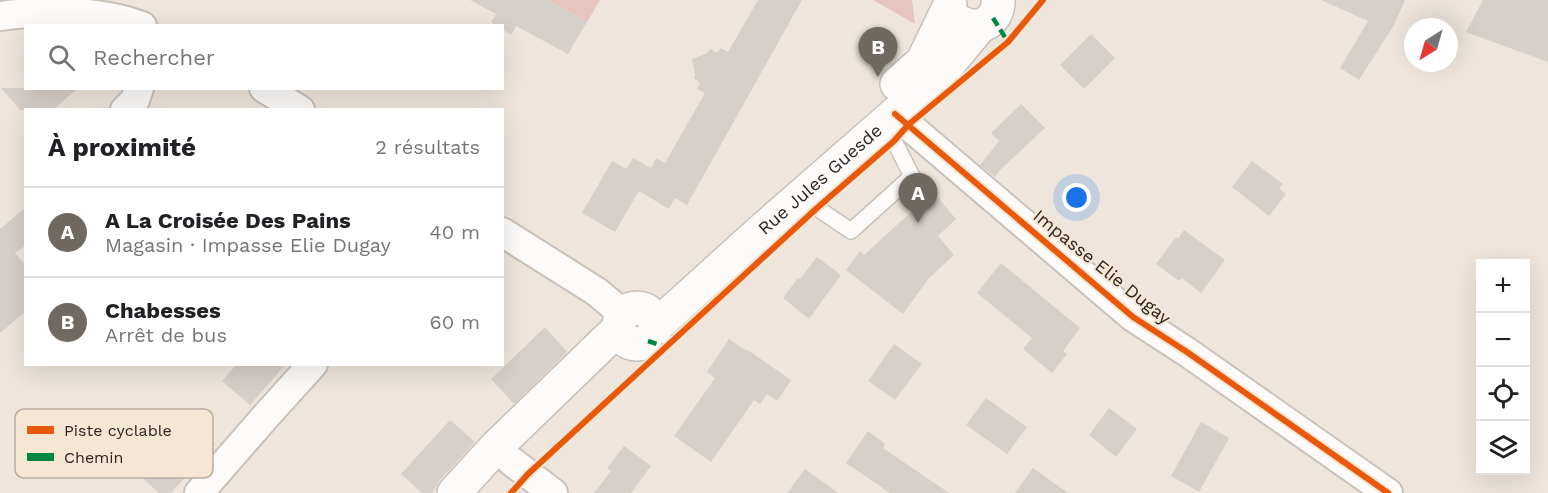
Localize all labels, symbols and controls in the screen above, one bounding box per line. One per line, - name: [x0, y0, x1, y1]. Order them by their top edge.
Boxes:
- north arrow: [1404, 18, 1458, 72]
- search box: [24, 24, 504, 90]
- pin: B: [858, 28, 898, 77]
- icon: search: [45, 41, 78, 74]
- text: Rechercher: [93, 45, 215, 70]
- street label: Rue Jules Guesde: [754, 119, 886, 239]
- text: À proximité: [48, 132, 196, 162]
- text: 2 résultats: [375, 135, 480, 159]
- pin: A: [898, 174, 938, 223]
- your location: [1062, 183, 1091, 212]
- street label: Impasse Elie Dugay: [1030, 205, 1176, 329]
- text: A La Croisée Des Pains: [105, 208, 351, 233]
- text: A: [61, 220, 74, 244]
- text: 40 m: [429, 220, 480, 244]
- text: Magasin · Impasse Elie Dugay: [105, 233, 391, 257]
- map controls: [1476, 259, 1530, 475]
- button: +: [1476, 259, 1530, 313]
- text: Chabesses: [105, 298, 221, 323]
- text: B: [61, 310, 74, 334]
- text: 60 m: [430, 310, 480, 334]
- button: −: [1476, 313, 1530, 367]
- text: Arrêt de bus: [105, 323, 227, 347]
- button: locate: [1476, 367, 1530, 421]
- legend: [15, 409, 213, 478]
- text: Piste cyclable: [64, 421, 172, 440]
- button: layers: [1476, 421, 1530, 475]
- text: Chemin: [64, 448, 124, 467]

